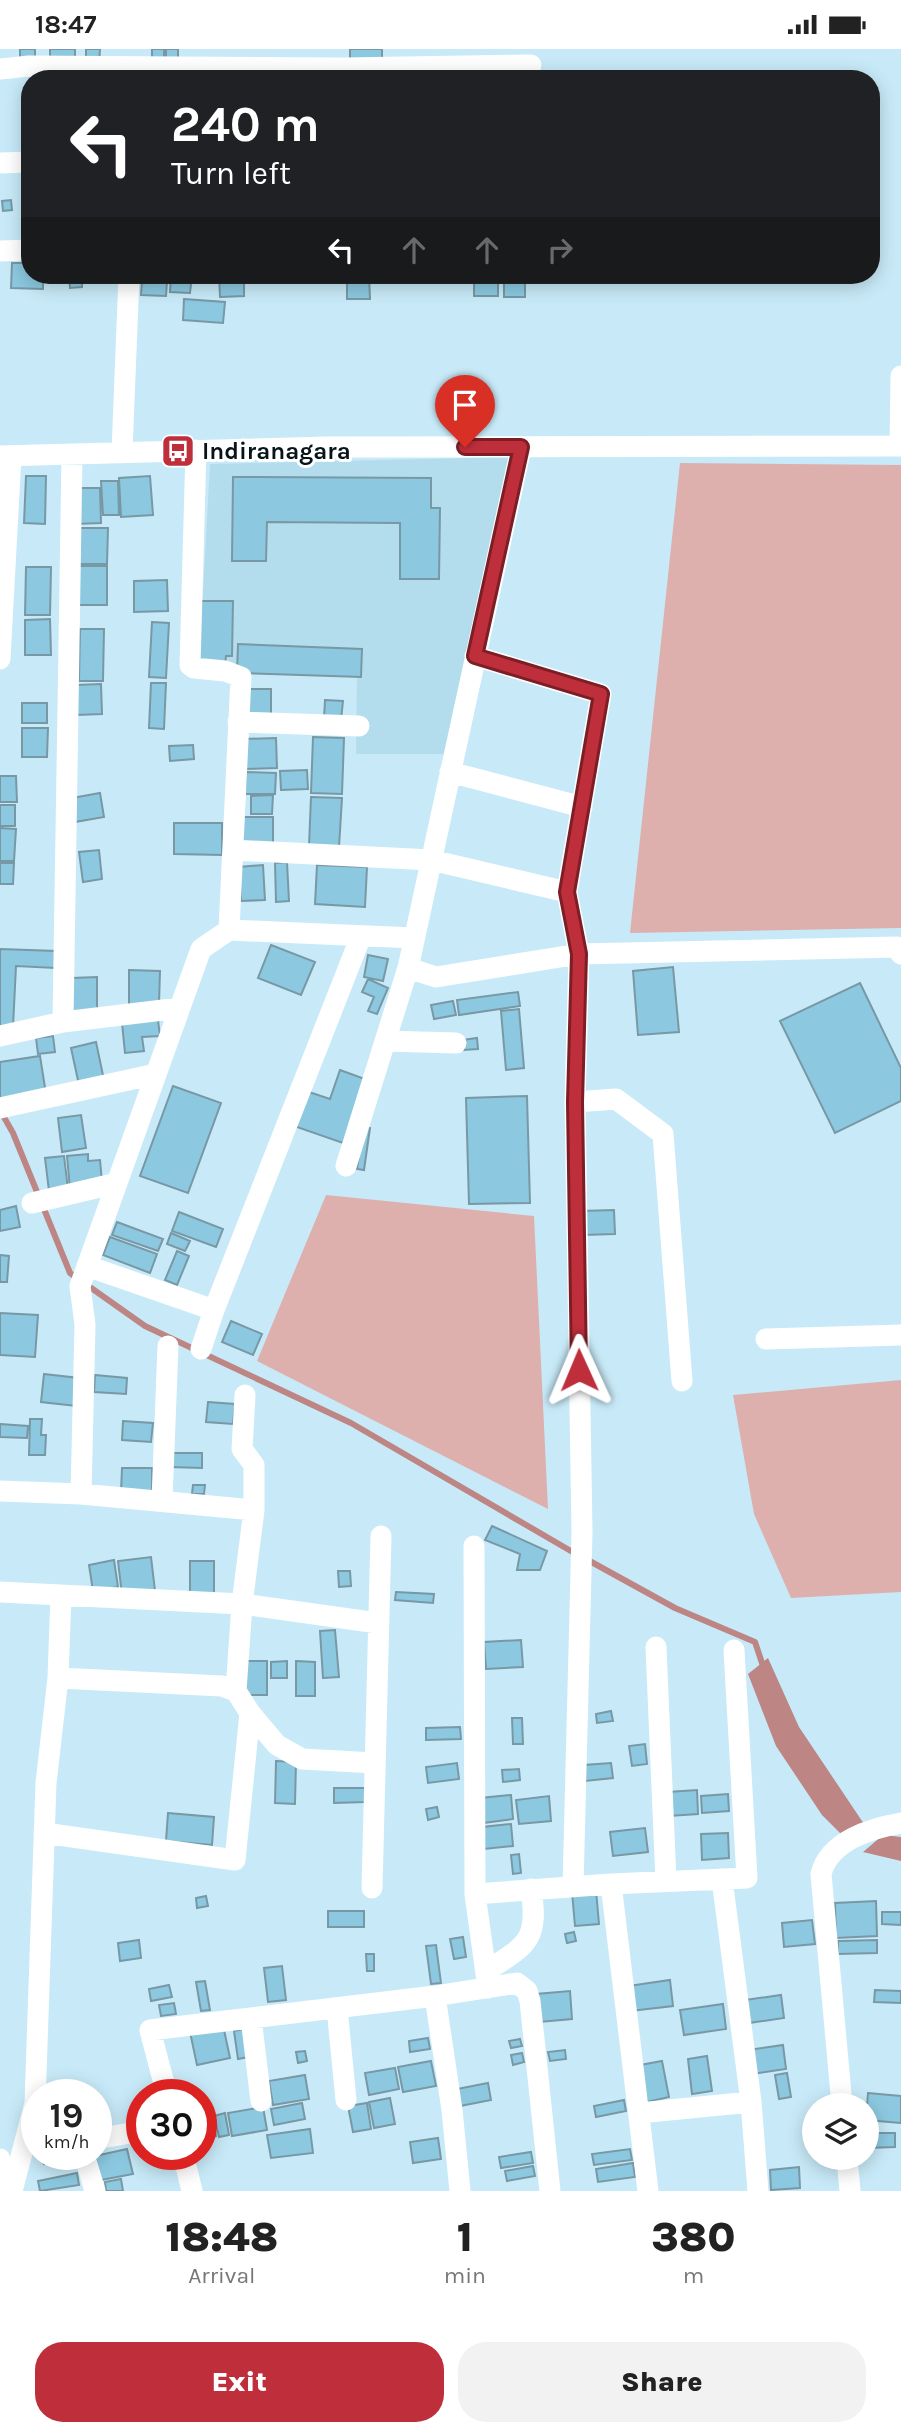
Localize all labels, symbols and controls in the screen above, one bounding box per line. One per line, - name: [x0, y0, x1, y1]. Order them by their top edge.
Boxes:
- text: 18:47: [35, 9, 97, 40]
- text: 240 m: [171, 96, 320, 153]
- icon: left: [56, 98, 147, 189]
- text: Turn left: [171, 155, 291, 192]
- icon: left: [322, 231, 360, 269]
- icon: ahead: [395, 231, 433, 269]
- icon: ahead: [468, 231, 506, 269]
- icon: right: [541, 231, 579, 269]
- pin: [435, 375, 495, 447]
- icon: arrive: [446, 386, 484, 424]
- bus stop icon: Indiranagara: [159, 432, 197, 470]
- place label: Indiranagara: [202, 437, 351, 465]
- position arrow: [542, 1333, 616, 1407]
- speed limit sign: 30: [126, 2079, 217, 2170]
- map controls: [802, 2093, 879, 2170]
- button: layers: [802, 2093, 879, 2170]
- text: 19: [50, 2095, 83, 2136]
- text: km/h: [44, 2131, 89, 2153]
- text: 18:48: [165, 2212, 278, 2262]
- text: 1: [457, 2212, 473, 2262]
- text: 380: [651, 2212, 736, 2262]
- text: Arrival: [188, 2262, 255, 2289]
- text: min: [444, 2262, 486, 2289]
- text: m: [683, 2262, 704, 2289]
- button: Exit: [35, 2342, 444, 2422]
- button: Share: [458, 2342, 866, 2422]

